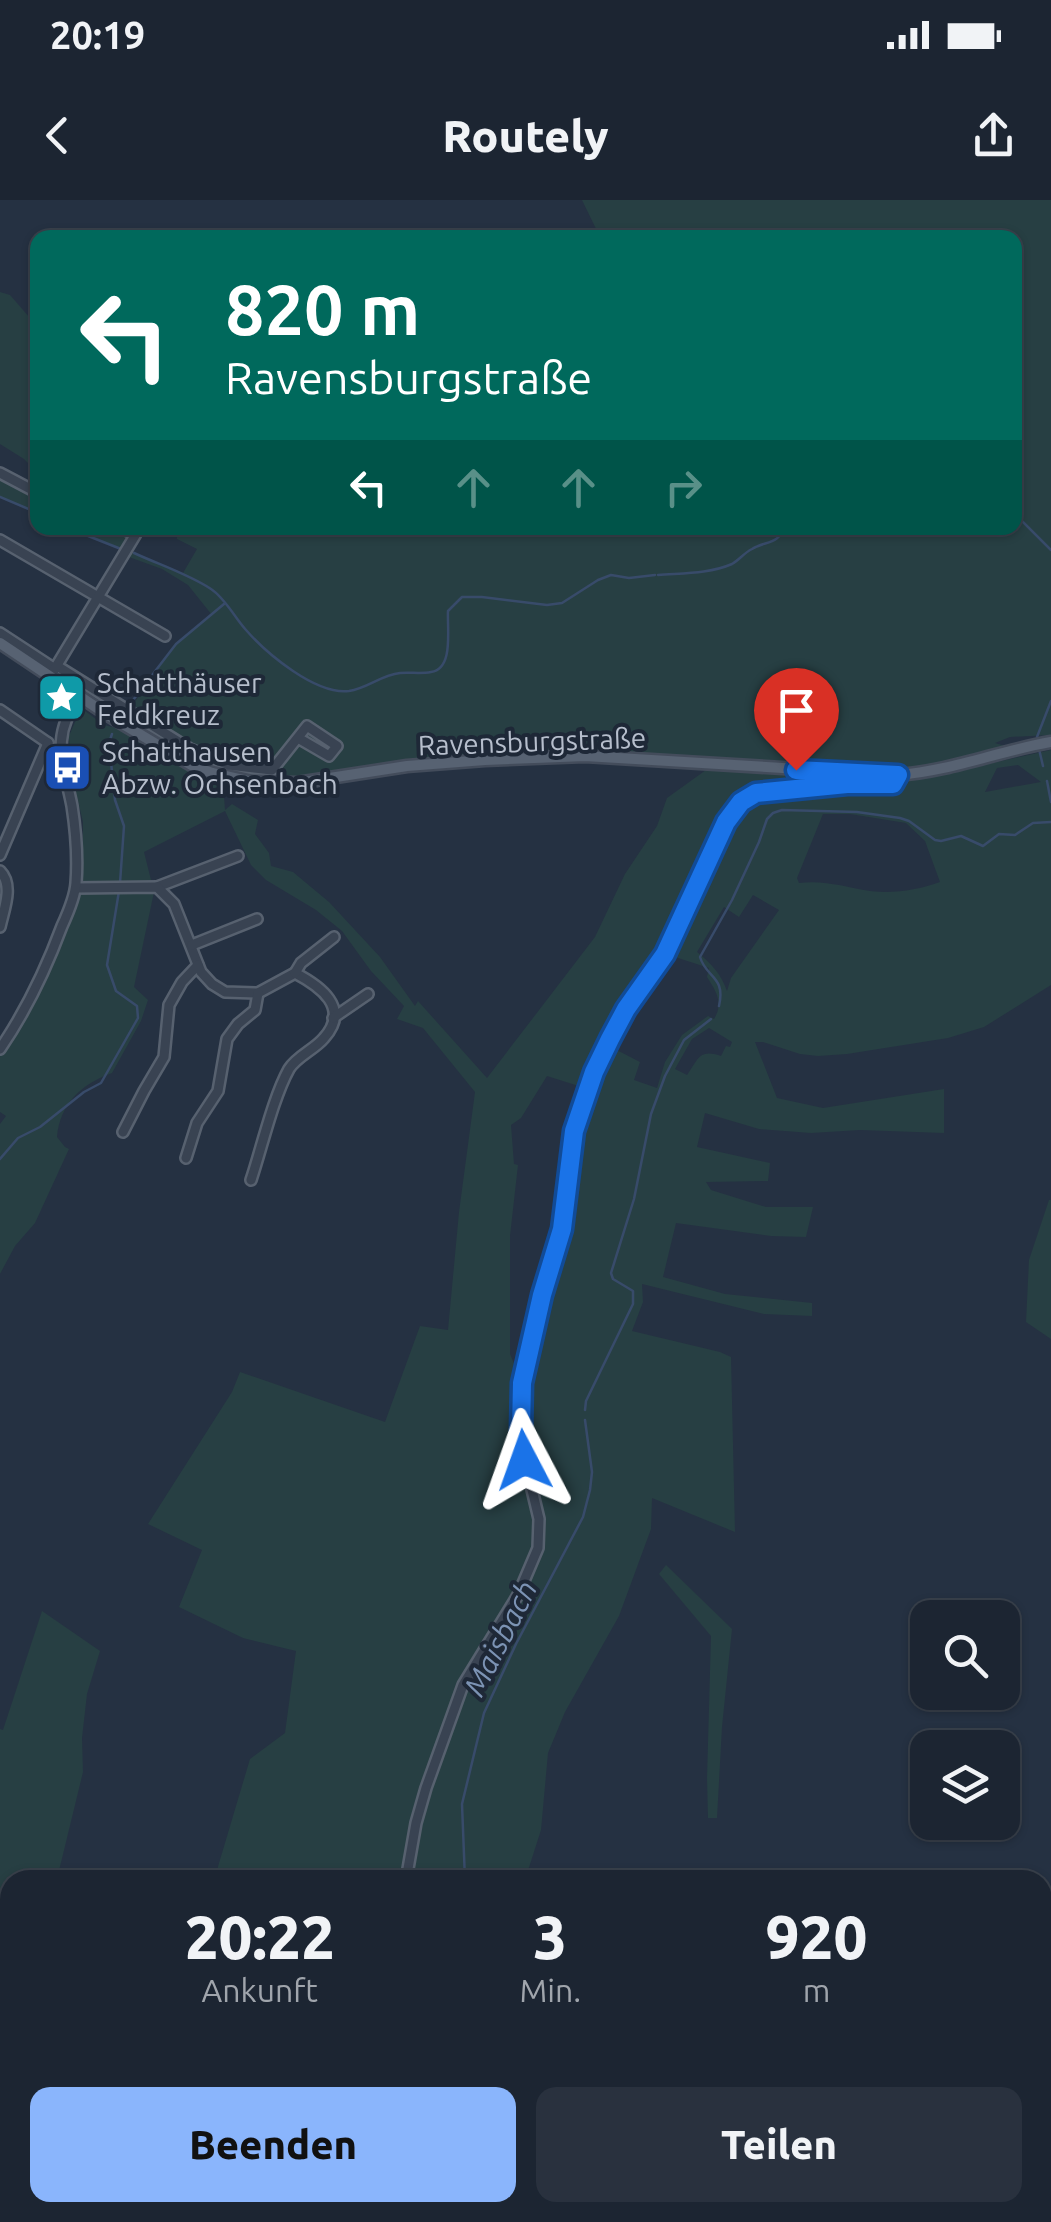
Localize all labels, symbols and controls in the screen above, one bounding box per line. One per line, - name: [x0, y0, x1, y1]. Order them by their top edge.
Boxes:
- text: 20:19: [50, 14, 145, 56]
- icon: back: [30, 108, 85, 163]
- icon: share: [966, 108, 1021, 163]
- text: Routely: [442, 110, 609, 161]
- icon: left: [60, 270, 190, 400]
- text: 820 m: [225, 270, 420, 348]
- text: Ravensburgstraße: [225, 352, 592, 403]
- icon: left: [341, 460, 396, 515]
- icon: ahead: [446, 460, 501, 515]
- icon: ahead: [551, 460, 606, 515]
- icon: right: [656, 460, 711, 515]
- place label: Schatthäuser Feldkreuz: [97, 667, 262, 730]
- pin: [754, 668, 839, 771]
- place icon: Schatthäuser Feldkreuz: [36, 672, 88, 724]
- icon: arrive: [769, 683, 824, 738]
- street label: Ravensburgstraße: [417, 722, 647, 760]
- place label: Schatthausen Abzw. Ochsenbach: [102, 736, 338, 799]
- bus stop icon: Schatthausen Abzw. Ochsenbach: [41, 741, 93, 793]
- position arrow: [472, 1408, 576, 1512]
- water label: Maisbach: [457, 1575, 543, 1701]
- map controls: [910, 1600, 1020, 1840]
- button: search: [910, 1600, 1020, 1710]
- button: layers: [910, 1730, 1020, 1840]
- text: 20:22: [185, 1903, 335, 1970]
- text: 3: [533, 1903, 567, 1970]
- text: 920: [766, 1903, 867, 1970]
- text: Ankunft: [201, 1972, 318, 2008]
- text: Min.: [519, 1972, 581, 2008]
- text: m: [803, 1972, 830, 2008]
- button: Beenden: [30, 2087, 516, 2202]
- button: Teilen: [536, 2087, 1022, 2202]

